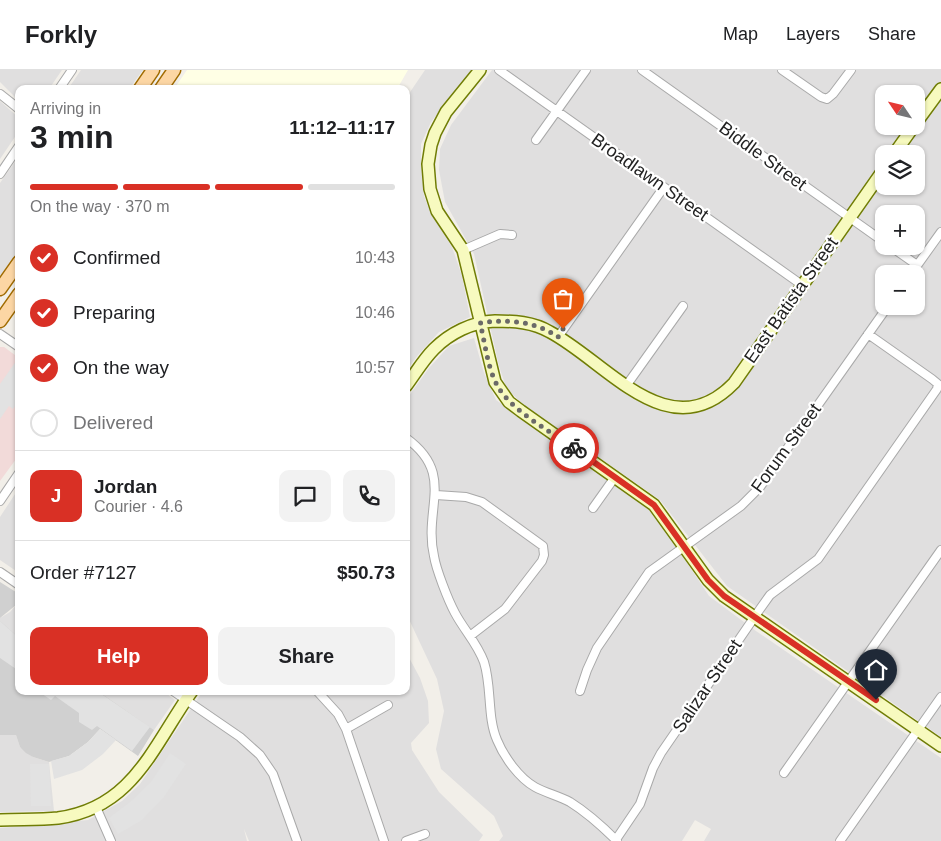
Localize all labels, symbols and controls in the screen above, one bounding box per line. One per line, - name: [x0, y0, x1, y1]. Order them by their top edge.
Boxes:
- text: Forkly: [25, 21, 97, 48]
- text: Map: [723, 24, 758, 44]
- text: Layers: [786, 24, 840, 44]
- text: Share: [868, 24, 916, 44]
- north arrow: [875, 85, 925, 135]
- map controls: [875, 85, 925, 315]
- text: Arriving in: [30, 100, 101, 117]
- text: 11:12–11:17: [289, 117, 395, 138]
- street label: Biddle Street: [715, 118, 811, 194]
- text: 3 min: [30, 119, 114, 155]
- street label: Broadlawn Street: [588, 129, 712, 225]
- button: layers: [875, 145, 925, 195]
- text: On the way · 370 m: [30, 198, 170, 215]
- button: +: [875, 205, 925, 255]
- street label: East Batista Street: [740, 233, 842, 367]
- icon: check: [30, 244, 58, 272]
- text: Confirmed: [73, 247, 161, 268]
- text: 10:43: [355, 249, 395, 266]
- button: −: [875, 265, 925, 315]
- pin: [542, 278, 584, 329]
- icon: bag: [549, 285, 577, 313]
- icon: check: [30, 299, 58, 327]
- text: Preparing: [73, 302, 155, 323]
- text: 10:46: [355, 304, 395, 321]
- icon: check: [30, 354, 58, 382]
- text: On the way: [73, 357, 169, 378]
- text: 10:57: [355, 359, 395, 376]
- street label: Forum Street: [747, 400, 825, 496]
- text: Delivered: [73, 412, 153, 433]
- courier: [549, 423, 599, 473]
- icon: bike: [560, 434, 588, 462]
- button: chat: [279, 470, 331, 522]
- button: phone: [343, 470, 395, 522]
- text: Jordan: [94, 476, 157, 497]
- text: J: [51, 485, 61, 506]
- text: Courier · 4.6: [94, 498, 183, 515]
- text: Order #7127: [30, 562, 137, 583]
- text: $50.73: [337, 562, 395, 583]
- button: Help: [30, 627, 208, 685]
- button: Share: [218, 627, 395, 685]
- street label: Salizar Street: [669, 636, 745, 736]
- pin: [855, 649, 897, 700]
- icon: home: [862, 656, 890, 684]

